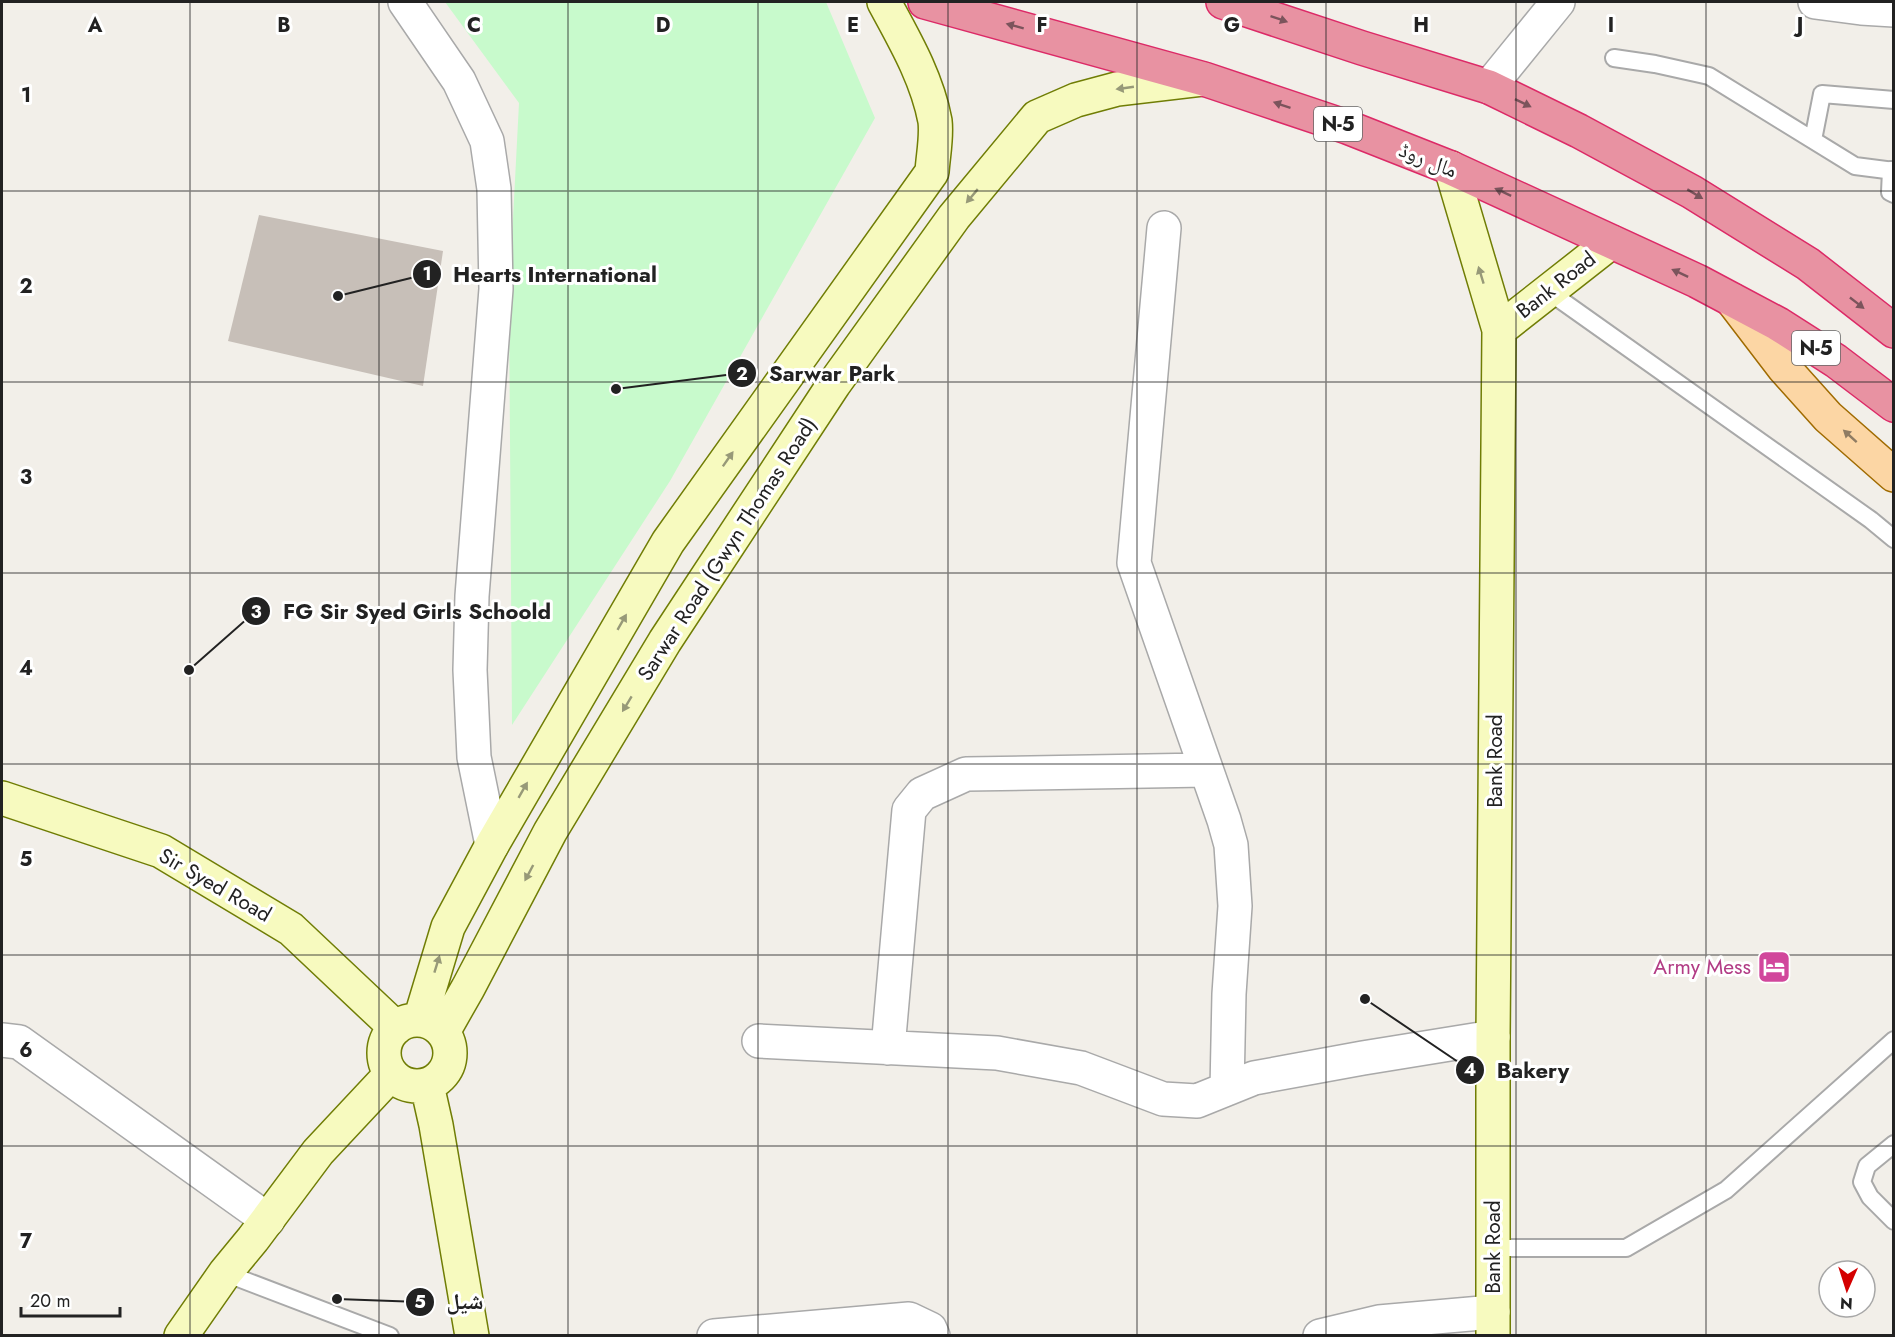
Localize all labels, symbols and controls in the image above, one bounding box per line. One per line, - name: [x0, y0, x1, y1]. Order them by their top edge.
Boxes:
- text: A: [87, 11, 103, 40]
- text: B: [277, 11, 291, 40]
- text: C: [467, 11, 481, 40]
- text: D: [656, 11, 670, 40]
- text: E: [847, 11, 859, 40]
- text: F: [1036, 11, 1048, 40]
- text: G: [1224, 11, 1240, 40]
- text: H: [1413, 11, 1429, 40]
- text: I: [1608, 11, 1614, 40]
- text: J: [1793, 11, 1803, 40]
- one-way arrow: [1270, 15, 1288, 25]
- one-way arrow: [1006, 21, 1024, 31]
- text: 1: [21, 81, 31, 110]
- one-way arrow: [1115, 84, 1134, 93]
- one-way arrow: [1514, 99, 1531, 108]
- one-way arrow: [1273, 100, 1291, 109]
- road number: N-5: [1314, 107, 1362, 141]
- street label: مال روڈ: [1394, 135, 1462, 185]
- one-way arrow: [1493, 187, 1511, 197]
- one-way arrow: [965, 188, 978, 204]
- one-way arrow: [1687, 189, 1703, 200]
- street label: Bank Road: [1510, 244, 1602, 326]
- callout: Hearts International: [412, 254, 669, 294]
- text: Hearts International: [453, 258, 657, 290]
- text: 1: [422, 261, 432, 287]
- one-way arrow: [1476, 266, 1485, 284]
- one-way arrow: [1672, 269, 1689, 278]
- text: 2: [19, 272, 33, 301]
- one-way arrow: [1849, 296, 1865, 309]
- road number: N-5: [1792, 331, 1840, 365]
- callout: Sarwar Park: [727, 353, 907, 393]
- text: Sarwar Park: [769, 357, 895, 389]
- text: 2: [736, 361, 748, 387]
- street label: Sarwar Road (Gwyn Thomas Road): [630, 411, 824, 687]
- one-way arrow: [1843, 430, 1858, 443]
- one-way arrow: [722, 451, 734, 467]
- text: 3: [20, 463, 32, 492]
- callout: FG Sir Syed Girls Schoold: [241, 591, 563, 631]
- text: FG Sir Syed Girls Schoold: [283, 595, 551, 627]
- text: 3: [250, 599, 262, 625]
- one-way arrow: [616, 614, 627, 630]
- text: 4: [19, 654, 33, 683]
- one-way arrow: [621, 696, 632, 712]
- street label: Bank Road: [1480, 714, 1510, 808]
- one-way arrow: [518, 782, 529, 798]
- street label: Sir Syed Road: [153, 841, 277, 929]
- text: 5: [20, 845, 33, 874]
- one-way arrow: [524, 865, 534, 882]
- hotel icon: Army Mess: [1756, 949, 1792, 985]
- place label: Army Mess: [1653, 952, 1751, 982]
- one-way arrow: [433, 955, 442, 973]
- text: 6: [19, 1036, 33, 1065]
- callout: Bakery: [1455, 1050, 1581, 1090]
- text: Bakery: [1497, 1054, 1570, 1086]
- text: 4: [1464, 1057, 1476, 1083]
- street label: Bank Road: [1478, 1200, 1508, 1294]
- text: 7: [20, 1227, 33, 1256]
- north arrow: [1817, 1259, 1877, 1319]
- scale bar: [21, 1280, 120, 1318]
- callout: شیل: [405, 1282, 495, 1322]
- text: شیل: [447, 1285, 483, 1317]
- text: 20 m: [30, 1288, 70, 1314]
- text: 5: [414, 1289, 426, 1315]
- text: N: [1839, 1292, 1853, 1315]

